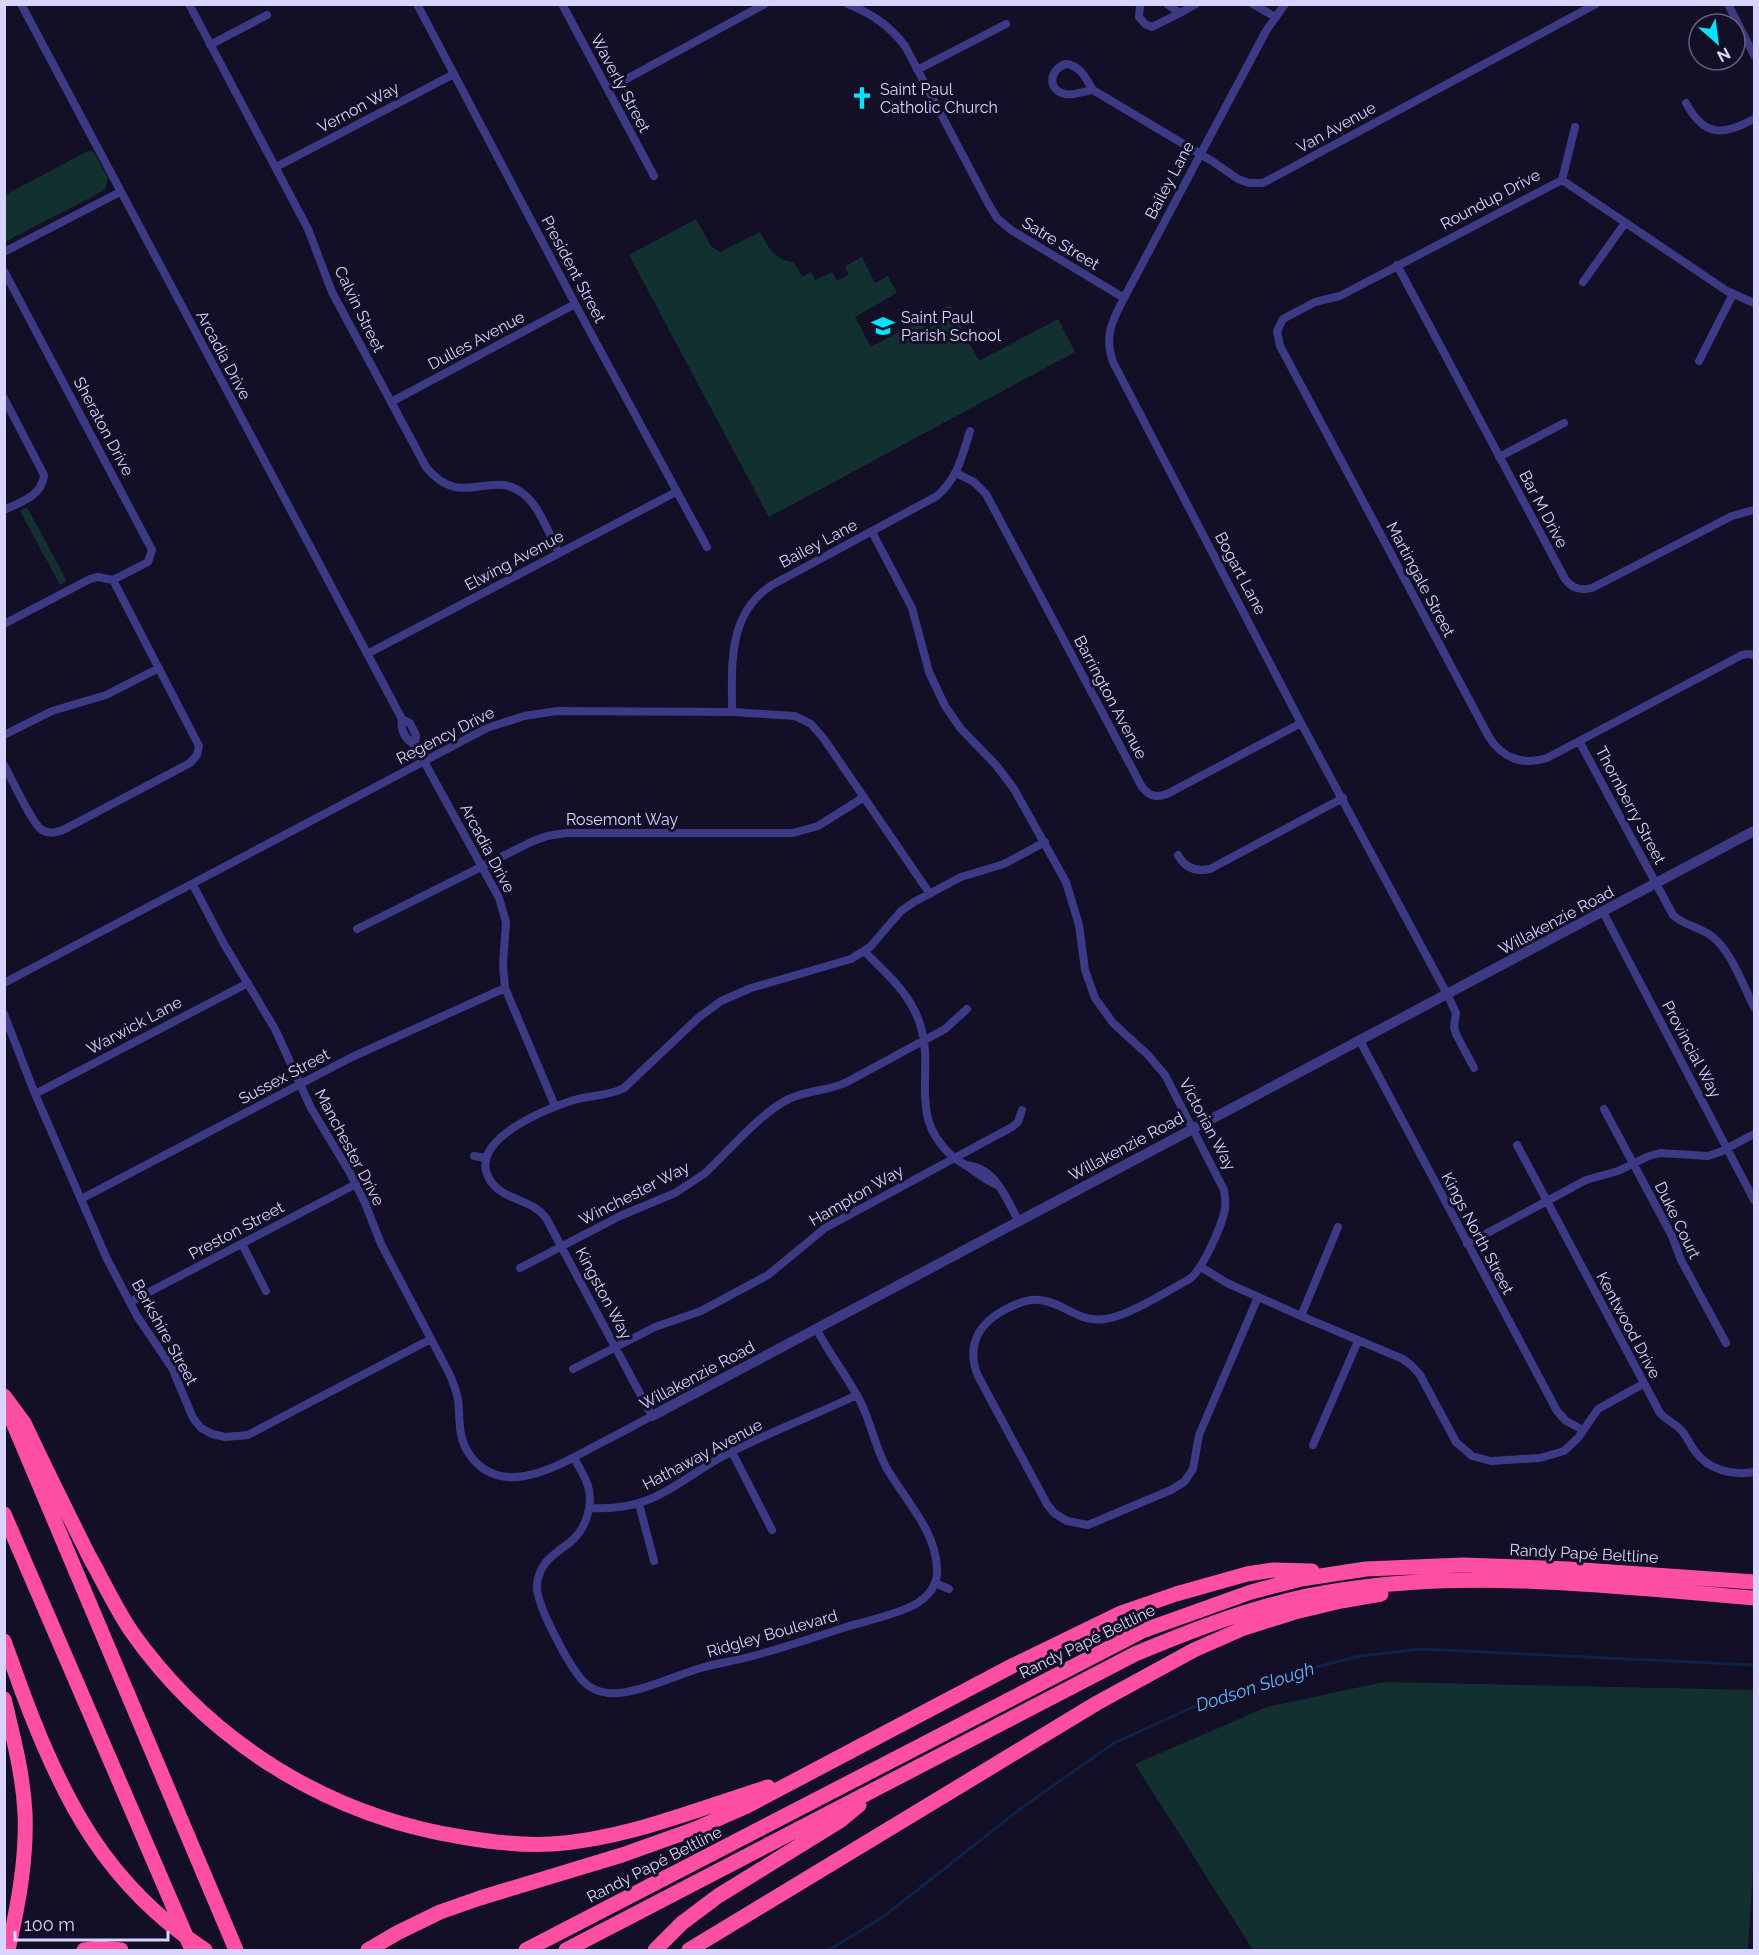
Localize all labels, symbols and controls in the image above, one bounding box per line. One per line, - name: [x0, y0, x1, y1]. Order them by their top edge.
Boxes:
- north arrow: [1687, 12, 1747, 72]
- street label: Waverly Street: [587, 31, 655, 136]
- text: N: [1714, 44, 1734, 66]
- street label: Vernon Way: [314, 78, 403, 137]
- place label: Saint Paul Catholic Church: [880, 80, 998, 117]
- church icon: Saint Paul Catholic Church: [849, 85, 875, 111]
- street label: Van Avenue: [1293, 98, 1379, 157]
- street label: Bailey Lane: [1141, 138, 1198, 222]
- street label: Roundup Drive: [1437, 165, 1543, 234]
- street label: President Street: [537, 213, 610, 326]
- street label: Satre Street: [1019, 213, 1103, 274]
- street label: Calvin Street: [331, 263, 389, 356]
- street label: Arcadia Drive: [192, 307, 255, 403]
- street label: Dulles Avenue: [425, 307, 528, 374]
- place label: Saint Paul Parish School: [901, 308, 1002, 345]
- school or university icon: Saint Paul Parish School: [870, 313, 896, 339]
- street label: Sheraton Drive: [70, 374, 138, 479]
- street label: Bar M Drive: [1515, 467, 1572, 551]
- street label: Bailey Lane: [776, 515, 860, 572]
- street label: Martingale Street: [1382, 519, 1459, 640]
- street label: Elwing Avenue: [462, 526, 567, 594]
- street label: Bogart Lane: [1211, 529, 1270, 618]
- street label: Barrington Avenue: [1070, 632, 1151, 762]
- street label: Regency Drive: [393, 703, 497, 768]
- street label: Thornberry Street: [1591, 743, 1670, 868]
- street label: Arcadia Drive: [456, 800, 519, 896]
- street label: Rosemont Way: [566, 810, 678, 829]
- street label: Willakenzie Road: [1495, 882, 1617, 959]
- street label: Warwick Lane: [83, 992, 185, 1058]
- street label: Provincial Way: [1658, 997, 1725, 1101]
- street label: Sussex Street: [236, 1044, 334, 1108]
- street label: Victorian Way: [1175, 1075, 1240, 1174]
- street label: Manchester Drive: [311, 1086, 388, 1209]
- street label: Willakenzie Road: [1065, 1108, 1187, 1185]
- street label: Winchester Way: [576, 1157, 693, 1229]
- street label: Hampton Way: [806, 1161, 907, 1230]
- street label: Kings North Street: [1437, 1169, 1518, 1298]
- street label: Duke Court: [1651, 1179, 1705, 1262]
- street label: Preston Street: [185, 1197, 288, 1263]
- street label: Kingston Way: [571, 1244, 636, 1343]
- street label: Kentwood Drive: [1593, 1269, 1665, 1382]
- street label: Berkshire Street: [128, 1276, 202, 1389]
- street label: Willakenzie Road: [636, 1337, 758, 1414]
- street label: Hathaway Avenue: [639, 1415, 765, 1494]
- street label: Randy Papé Beltline: [1509, 1540, 1659, 1567]
- street label: Randy Papé Beltline: [1016, 1600, 1158, 1683]
- street label: Ridgley Boulevard: [705, 1606, 840, 1661]
- water label: Dodson Slough: [1193, 1657, 1317, 1716]
- street label: Randy Papé Beltline: [584, 1822, 725, 1907]
- scale bar: [15, 1904, 168, 1942]
- text: 100 m: [24, 1914, 75, 1935]

